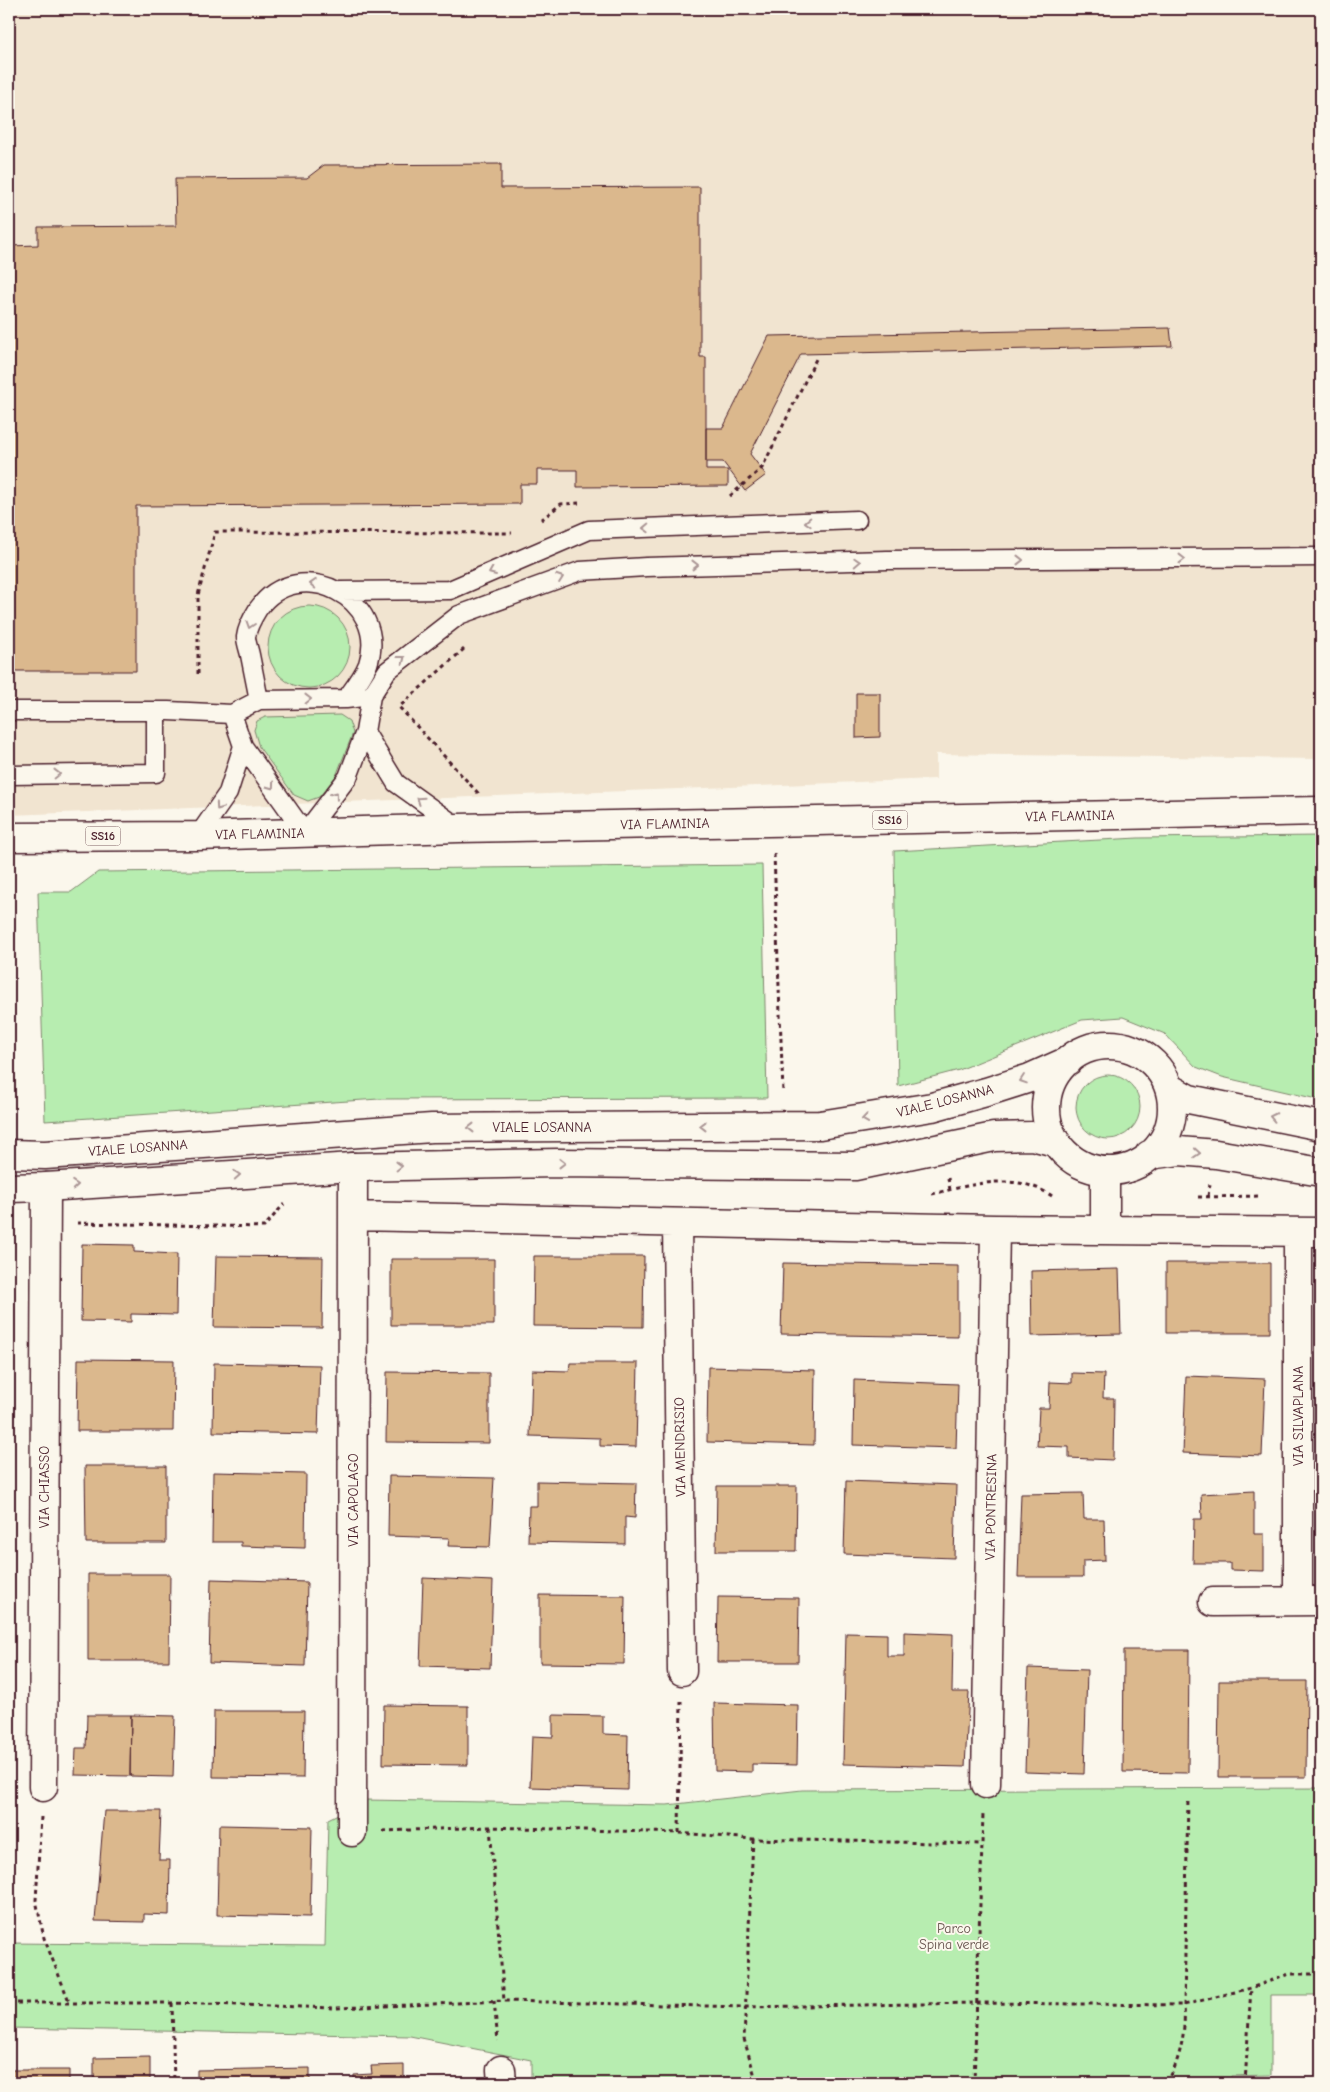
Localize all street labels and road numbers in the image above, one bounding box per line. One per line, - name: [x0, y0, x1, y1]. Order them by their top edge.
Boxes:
- street label: VIA FLAMINIA: [1025, 807, 1115, 825]
- road number: SS16: [872, 810, 908, 830]
- street label: VIA FLAMINIA: [620, 815, 710, 833]
- street label: VIA FLAMINIA: [215, 825, 305, 843]
- road number: SS16: [86, 826, 120, 846]
- street label: VIALE LOSANNA: [895, 1081, 995, 1121]
- street label: VIALE LOSANNA: [492, 1119, 592, 1136]
- street label: VIALE LOSANNA: [88, 1136, 188, 1160]
- street label: VIA SILVAPLANA: [1290, 1366, 1307, 1466]
- street label: VIA MENDRISIO: [671, 1397, 689, 1497]
- street label: VIA CHIASSO: [36, 1446, 53, 1528]
- street label: VIA CAPOLAGO: [345, 1453, 362, 1547]
- street label: VIA PONTRESINA: [982, 1454, 1000, 1560]

